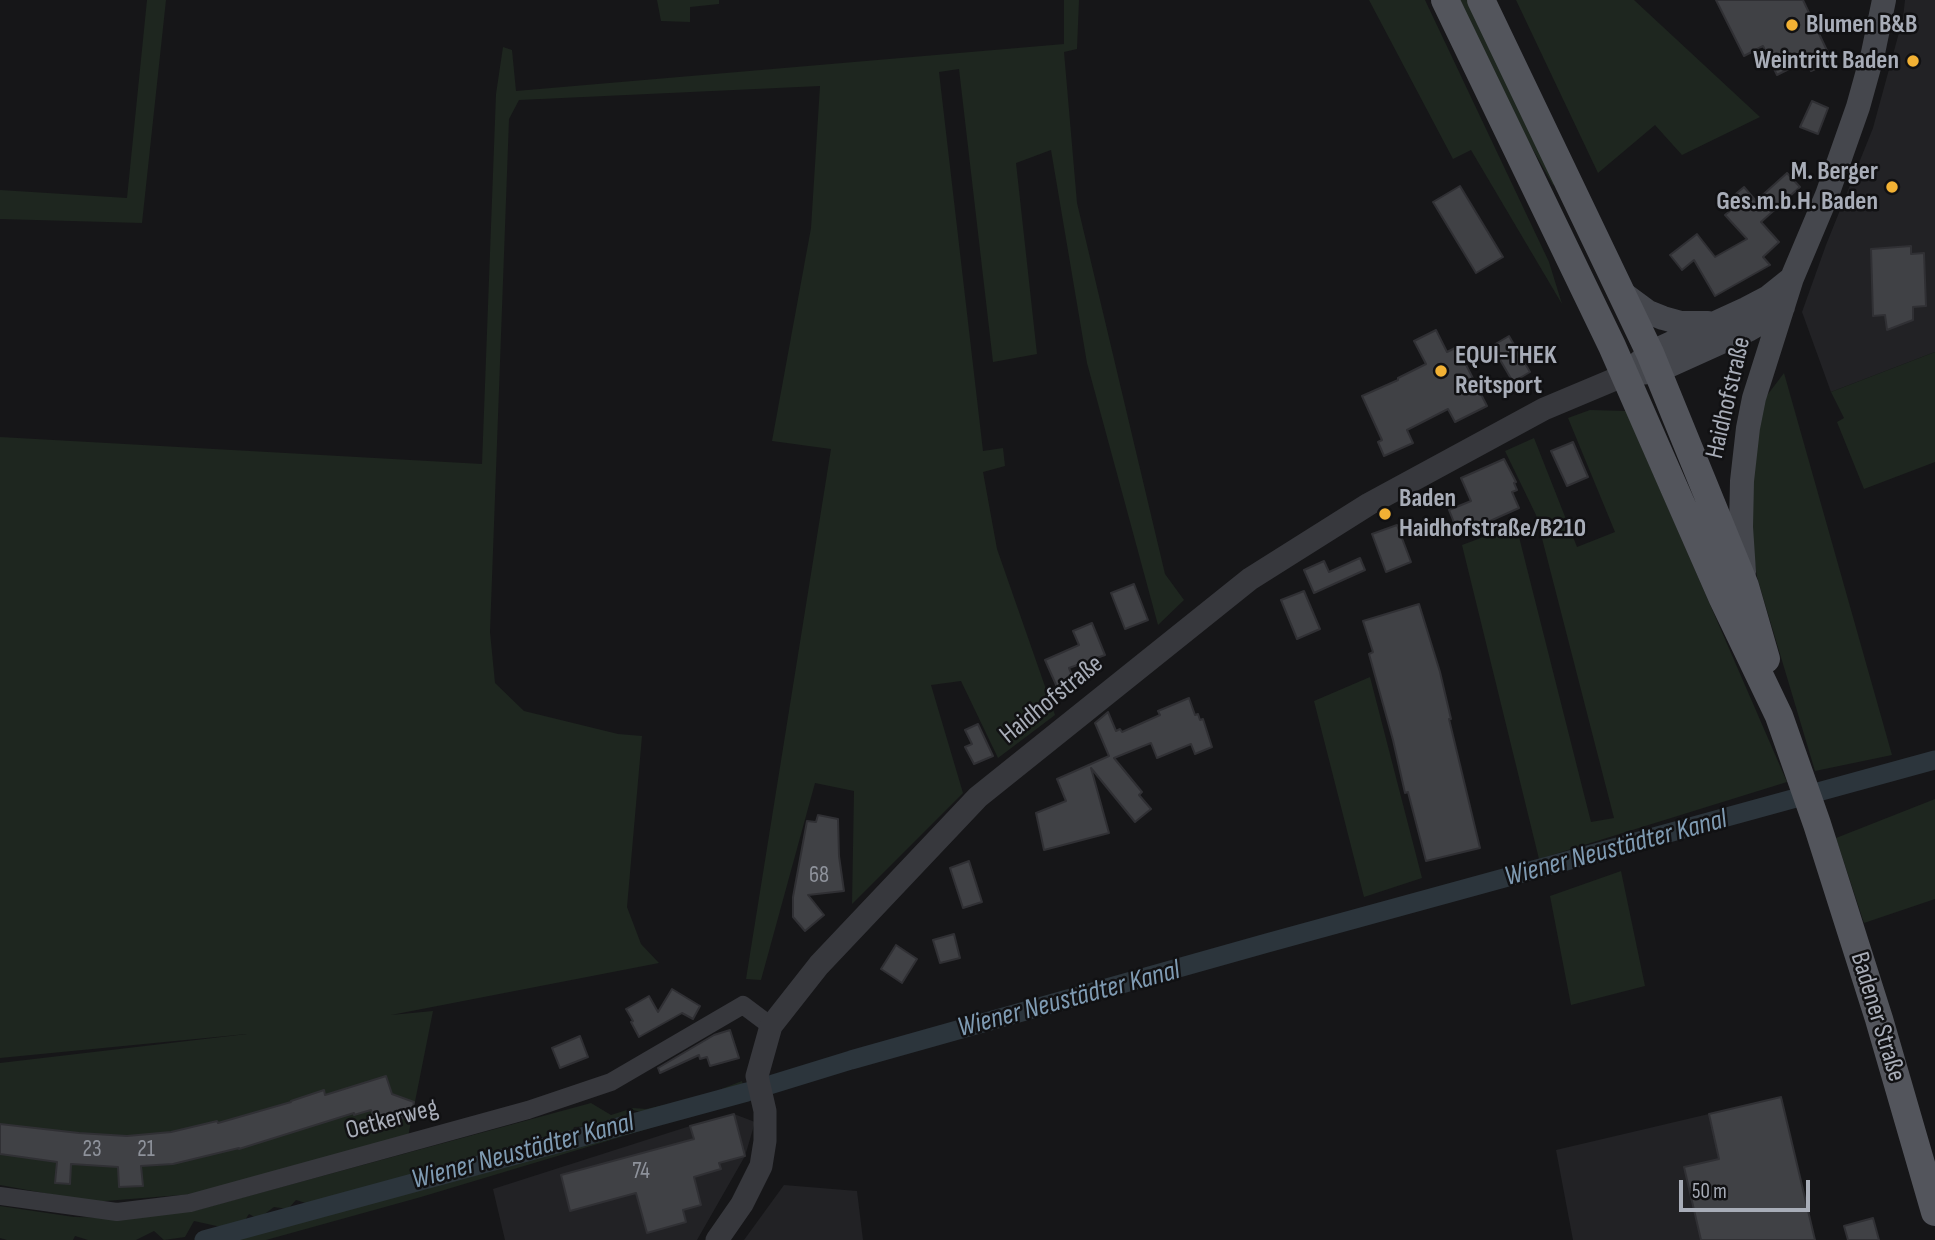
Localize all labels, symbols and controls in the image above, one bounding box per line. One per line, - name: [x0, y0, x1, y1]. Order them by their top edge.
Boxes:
- place label: Blumen B&B: [1806, 9, 1917, 41]
- marker: Blumen B&B: [1784, 17, 1800, 33]
- place label: Weintritt Baden: [1753, 45, 1899, 77]
- marker: Weintritt Baden: [1905, 53, 1921, 69]
- place label: M. Berger Ges.m.b.H. Baden: [1716, 156, 1878, 218]
- marker: M. Berger Ges.m.b.H. Baden: [1884, 179, 1900, 195]
- street label: Haidhofstraße: [1700, 334, 1758, 462]
- place label: EQUI-THEK Reitsport: [1455, 340, 1557, 402]
- marker: EQUI-THEK Reitsport: [1433, 363, 1449, 379]
- place label: Baden Haidhofstraße/B210: [1399, 483, 1586, 544]
- marker: Baden Haidhofstraße/B210: [1377, 506, 1393, 522]
- street label: Haidhofstraße: [994, 649, 1110, 751]
- water label: Wiener Neustädter Kanal: [1501, 803, 1731, 895]
- house number: 68: [809, 862, 829, 890]
- street label: Badener Straße: [1843, 949, 1911, 1085]
- water label: Wiener Neustädter Kanal: [954, 954, 1184, 1046]
- street label: Oetkerweg: [342, 1093, 442, 1147]
- water label: Wiener Neustädter Kanal: [408, 1106, 638, 1198]
- house number: 23: [82, 1136, 102, 1164]
- house number: 21: [137, 1136, 155, 1164]
- house number: 74: [632, 1158, 650, 1186]
- scale bar: [1683, 1166, 1814, 1210]
- text: 50 m: [1692, 1179, 1727, 1204]

